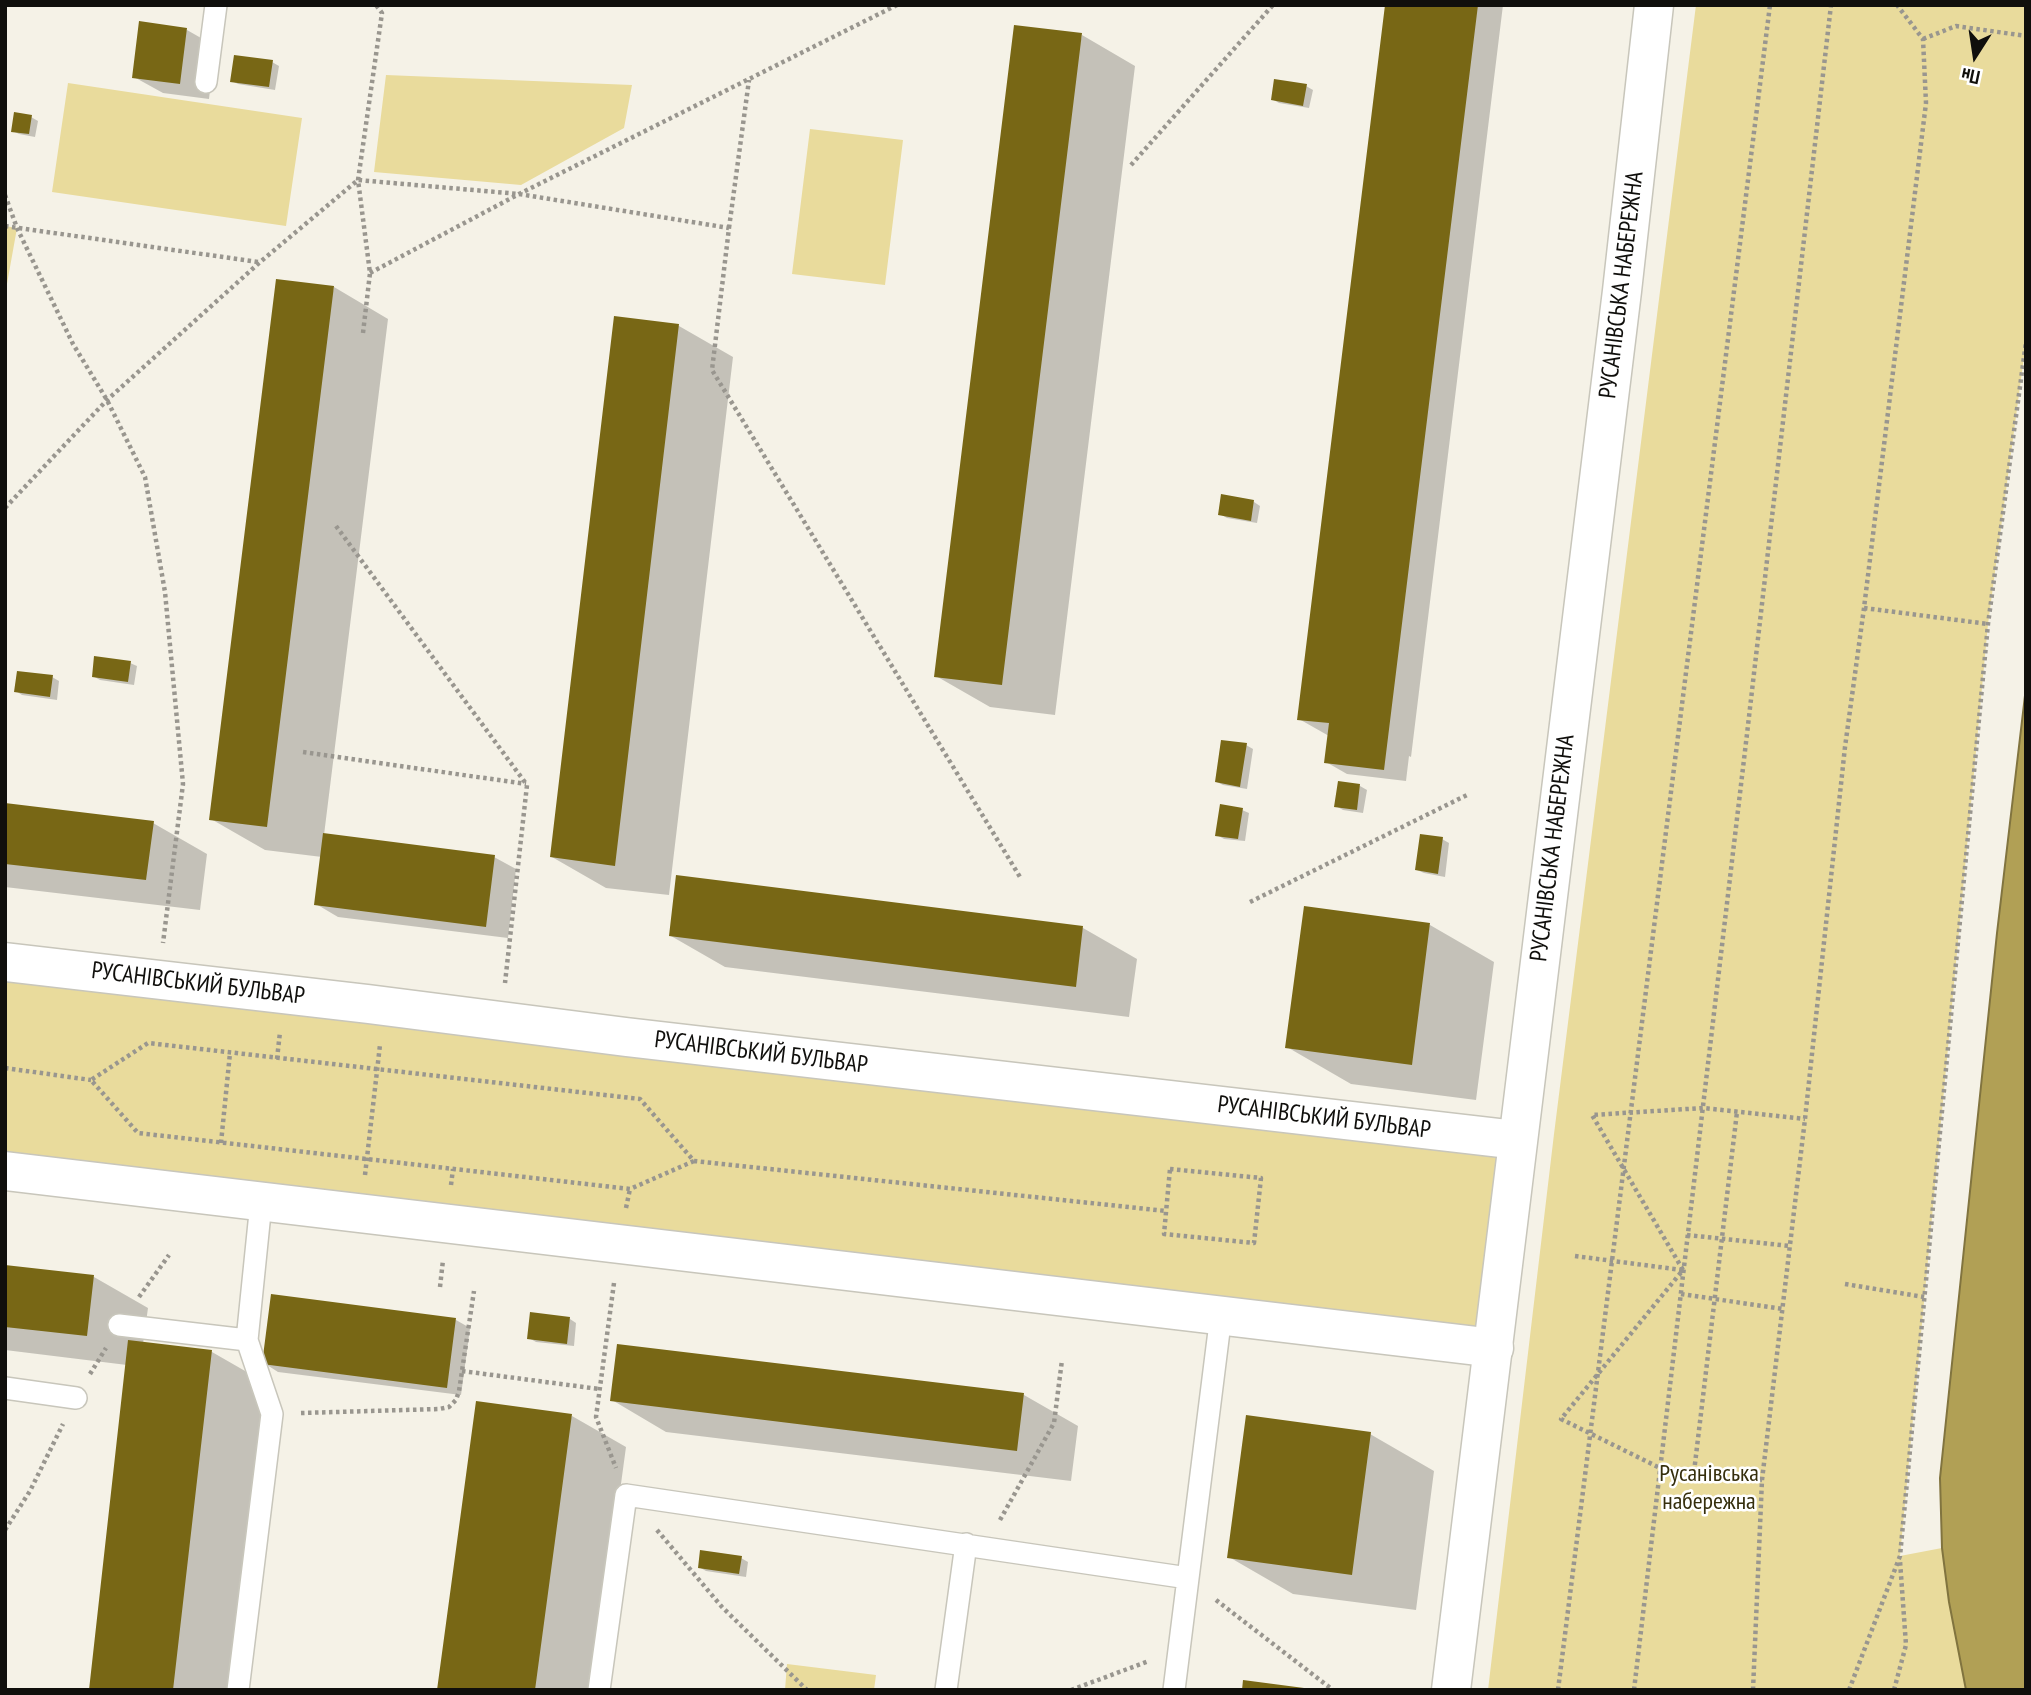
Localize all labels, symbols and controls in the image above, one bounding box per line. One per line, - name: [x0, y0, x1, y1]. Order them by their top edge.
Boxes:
- north arrow: [1940, 21, 2010, 91]
- text: Пн: [1959, 63, 1982, 90]
- street label: РУСАНІВСЬКА НАБЕРЕЖНА: [1594, 170, 1650, 400]
- street label: РУСАНІВСЬКА НАБЕРЕЖНА: [1525, 733, 1581, 963]
- street label: РУСАНІВСЬКИЙ БУЛЬВАР: [90, 957, 306, 1011]
- street label: РУСАНІВСЬКИЙ БУЛЬВАР: [653, 1026, 869, 1080]
- street label: РУСАНІВСЬКИЙ БУЛЬВАР: [1216, 1091, 1432, 1145]
- park label: Русанівська набережна: [1659, 1460, 1759, 1516]

